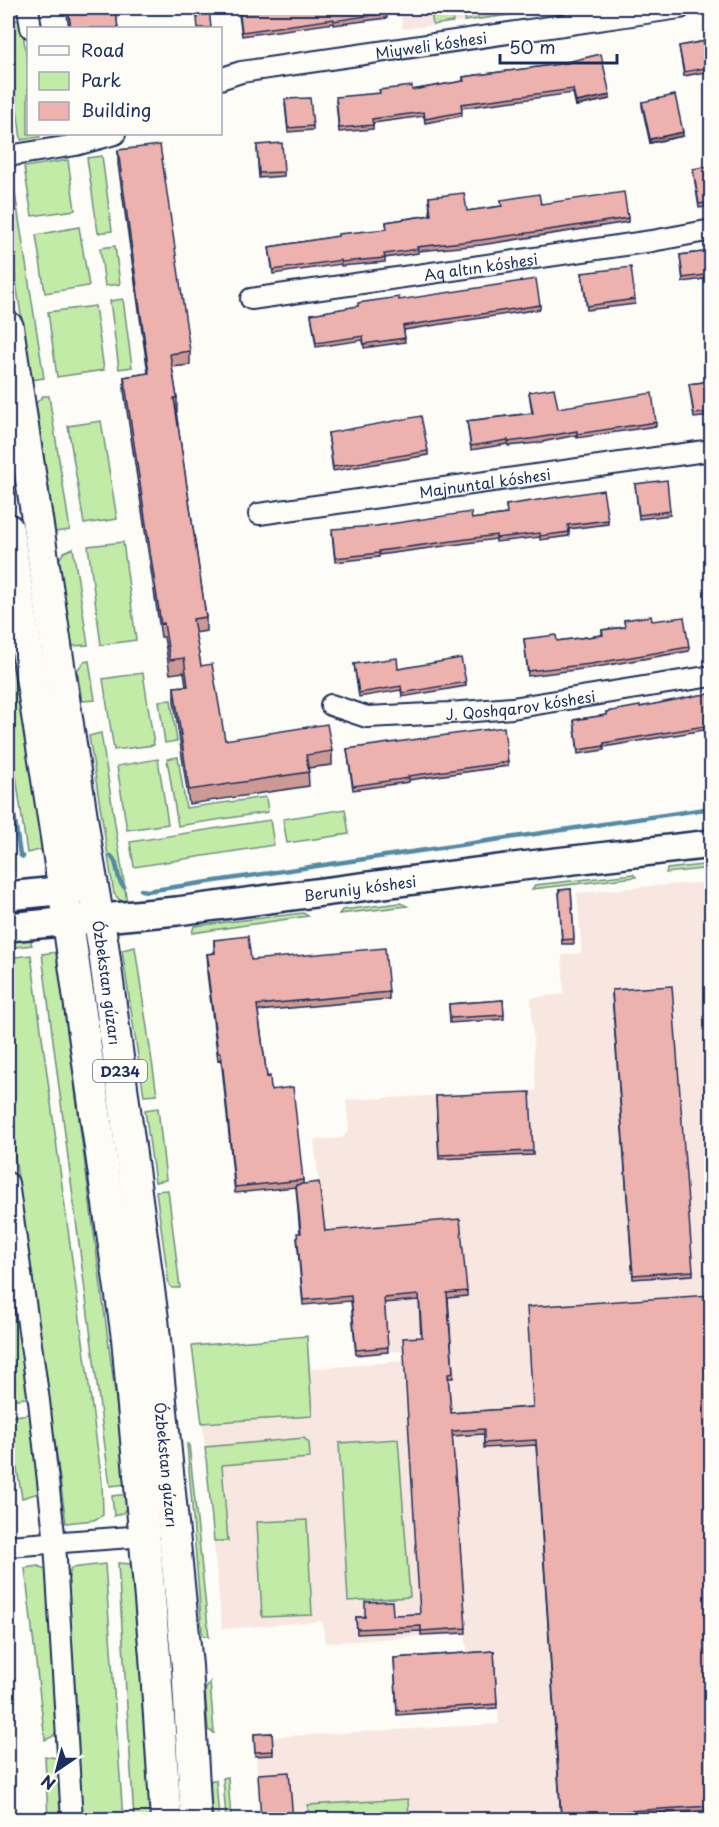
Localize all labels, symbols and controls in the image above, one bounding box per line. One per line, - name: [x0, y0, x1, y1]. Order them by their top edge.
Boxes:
- street label: Miyweli kóshesi: [374, 25, 488, 64]
- legend: [27, 27, 222, 135]
- scale bar: [500, 27, 617, 65]
- text: 50 m: [509, 33, 556, 60]
- text: Road: [81, 36, 125, 63]
- text: Park: [81, 66, 121, 93]
- text: Building: [81, 96, 151, 123]
- street label: Aq altın kóshesi: [422, 246, 539, 285]
- street label: Majnuntal kóshesi: [418, 461, 552, 503]
- street label: J. Qoshqarov kóshesi: [445, 683, 597, 725]
- street label: Beruniy kóshesi: [302, 868, 418, 906]
- street label: Ózbekstan gúzarı: [87, 918, 128, 1046]
- road number: D234: [93, 1060, 147, 1082]
- street label: Ózbekstan gúzarı: [150, 1401, 185, 1528]
- north arrow: [27, 1740, 87, 1800]
- text: N: [36, 1770, 60, 1797]

